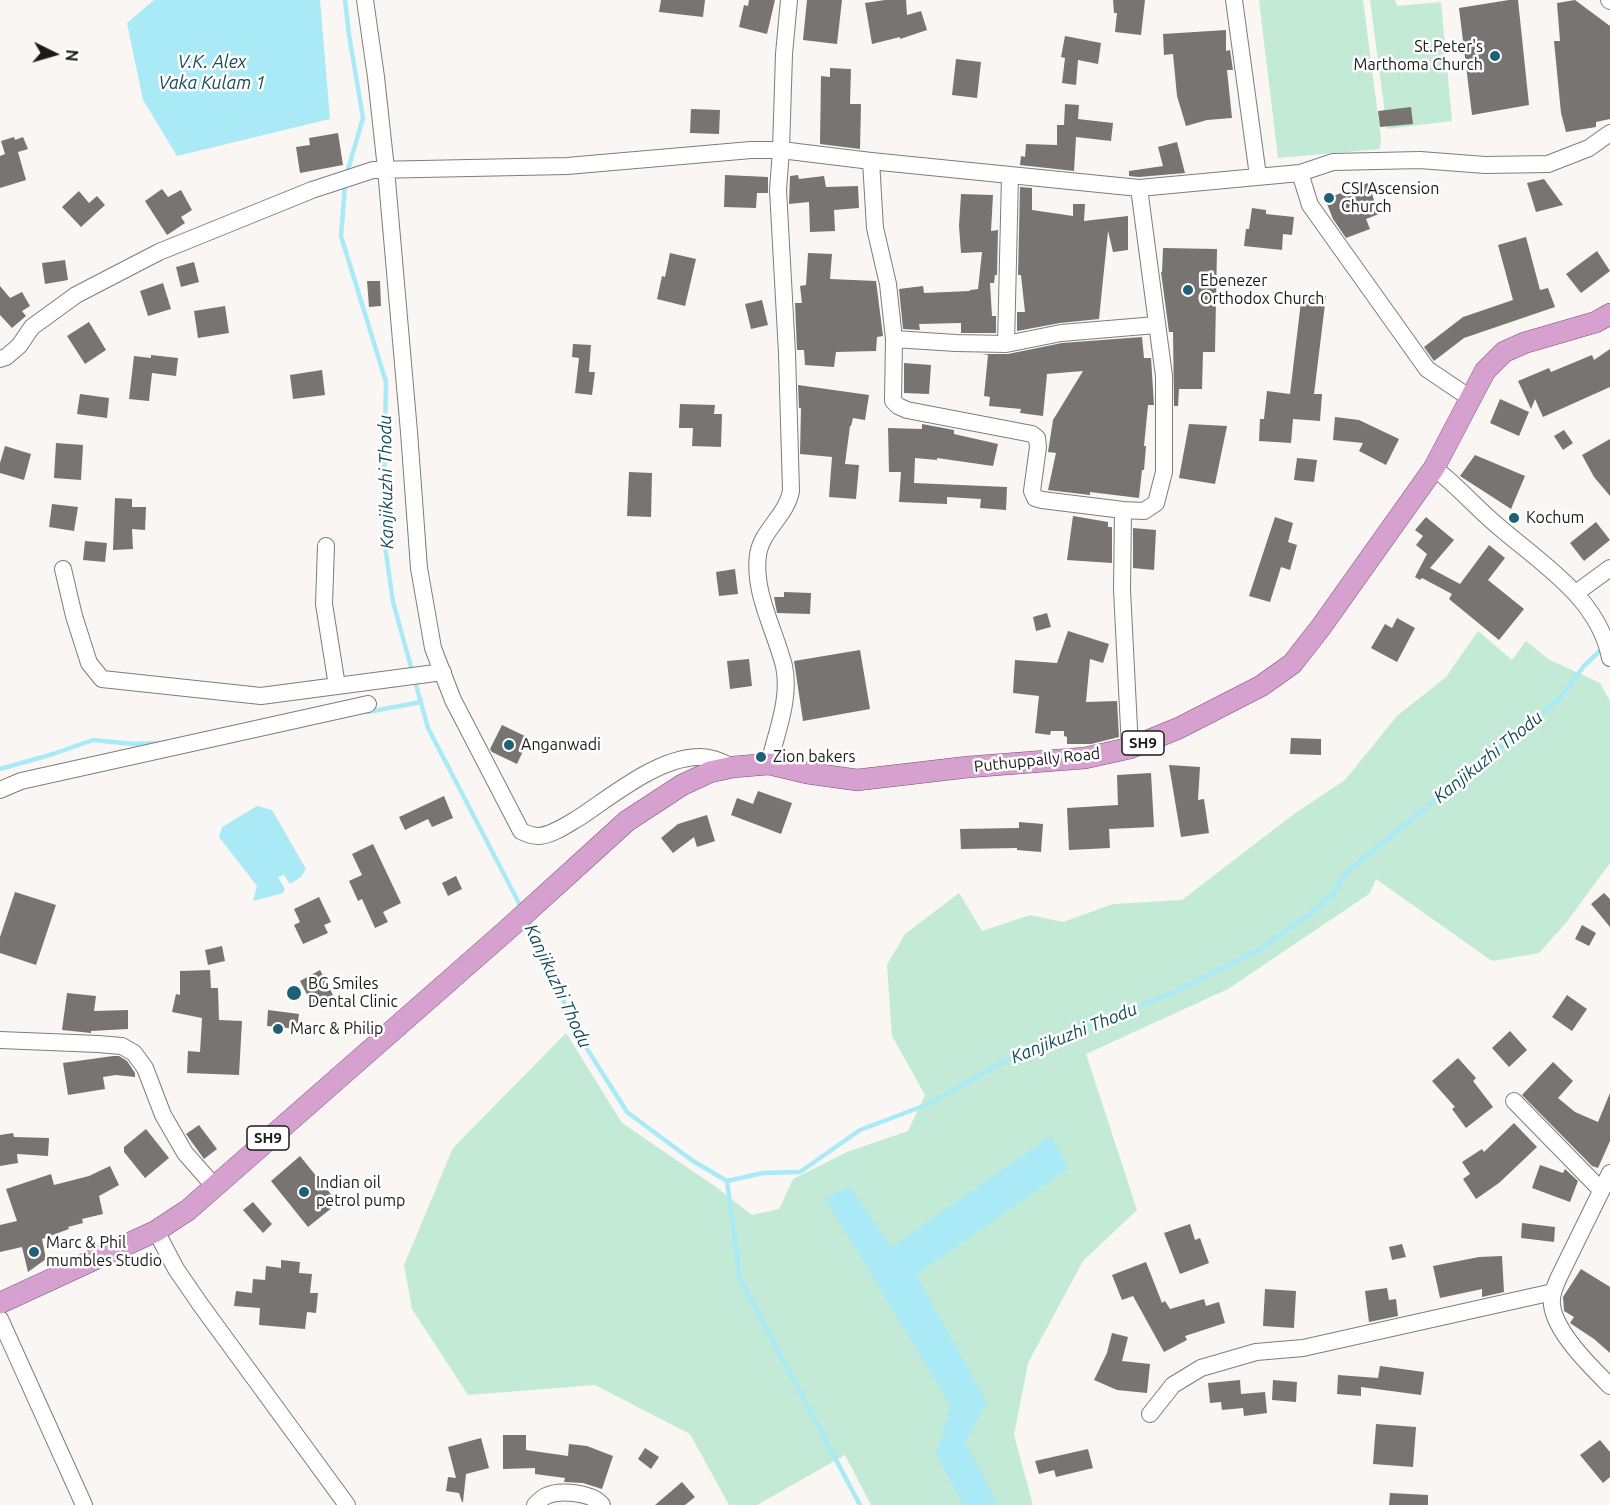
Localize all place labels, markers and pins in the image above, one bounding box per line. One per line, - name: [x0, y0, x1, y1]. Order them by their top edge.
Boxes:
- place label: St.Peter's Marthoma Church: [1354, 37, 1483, 75]
- marker: St.Peter's Marthoma Church: [1488, 49, 1502, 63]
- place label: CSI Ascension Church: [1341, 179, 1439, 217]
- marker: CSI Ascension Church: [1322, 191, 1336, 205]
- place label: Ebenezer Orthodox Church: [1200, 271, 1324, 309]
- marker: Ebenezer Orthodox Church: [1181, 283, 1195, 297]
- place label: Kochum: [1526, 508, 1584, 528]
- marker: Kochum: [1507, 511, 1521, 525]
- place label: Anganwadi: [521, 735, 601, 755]
- marker: Anganwadi: [502, 738, 516, 752]
- place label: Zion bakers: [773, 747, 855, 767]
- marker: Zion bakers: [754, 750, 768, 764]
- place label: BG Smiles Dental Clinic: [308, 974, 398, 1012]
- marker: BG Smiles Dental Clinic: [285, 984, 303, 1002]
- place label: Marc & Philip: [290, 1019, 383, 1039]
- marker: Marc & Philip: [271, 1022, 285, 1036]
- place label: Indian oil petrol pump: [316, 1173, 405, 1211]
- marker: Indian oil petrol pump: [297, 1185, 311, 1199]
- place label: Marc & Phil mumbles Studio: [46, 1233, 162, 1271]
- marker: Marc & Phil mumbles Studio: [27, 1245, 41, 1259]

